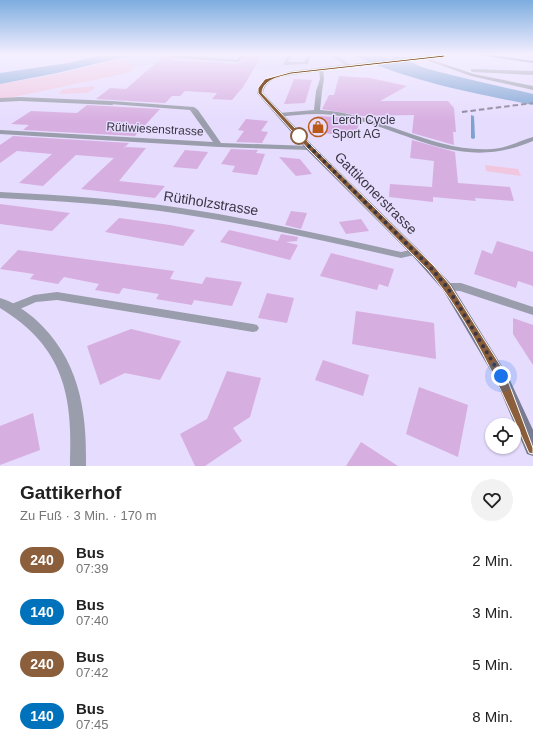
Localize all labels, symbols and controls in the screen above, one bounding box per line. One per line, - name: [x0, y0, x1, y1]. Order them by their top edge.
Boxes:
- place label: Lerch Cycle Sport AG: [332, 113, 396, 141]
- shop icon: Lerch Cycle Sport AG: [307, 116, 329, 138]
- street label: Rütiwiesenstrasse: [106, 119, 204, 139]
- unlabelled marker: [290, 127, 308, 145]
- street label: Gattikonerstrasse: [332, 149, 421, 238]
- street label: Rütiholzstrasse: [162, 188, 260, 218]
- your location: [491, 366, 511, 386]
- map controls: [485, 418, 521, 454]
- button: locate: [485, 418, 521, 454]
- button: heart: [471, 479, 513, 521]
- text: Gattikerhof: [20, 482, 121, 503]
- text: Zu Fuß · 3 Min. · 170 m: [20, 508, 157, 523]
- text: Bus: [76, 544, 104, 561]
- text: 240: [30, 552, 54, 568]
- text: 2 Min.: [472, 552, 513, 569]
- text: 07:39: [76, 561, 109, 576]
- text: Bus: [76, 596, 104, 613]
- text: 140: [30, 604, 54, 620]
- text: 3 Min.: [472, 604, 513, 621]
- text: 07:40: [76, 613, 109, 628]
- text: Bus: [76, 648, 104, 665]
- text: 240: [30, 656, 54, 672]
- text: 5 Min.: [472, 656, 513, 673]
- text: 07:42: [76, 665, 109, 680]
- text: Bus: [76, 700, 104, 717]
- text: 140: [30, 708, 54, 724]
- text: 8 Min.: [472, 708, 513, 725]
- text: 07:45: [76, 717, 109, 732]

